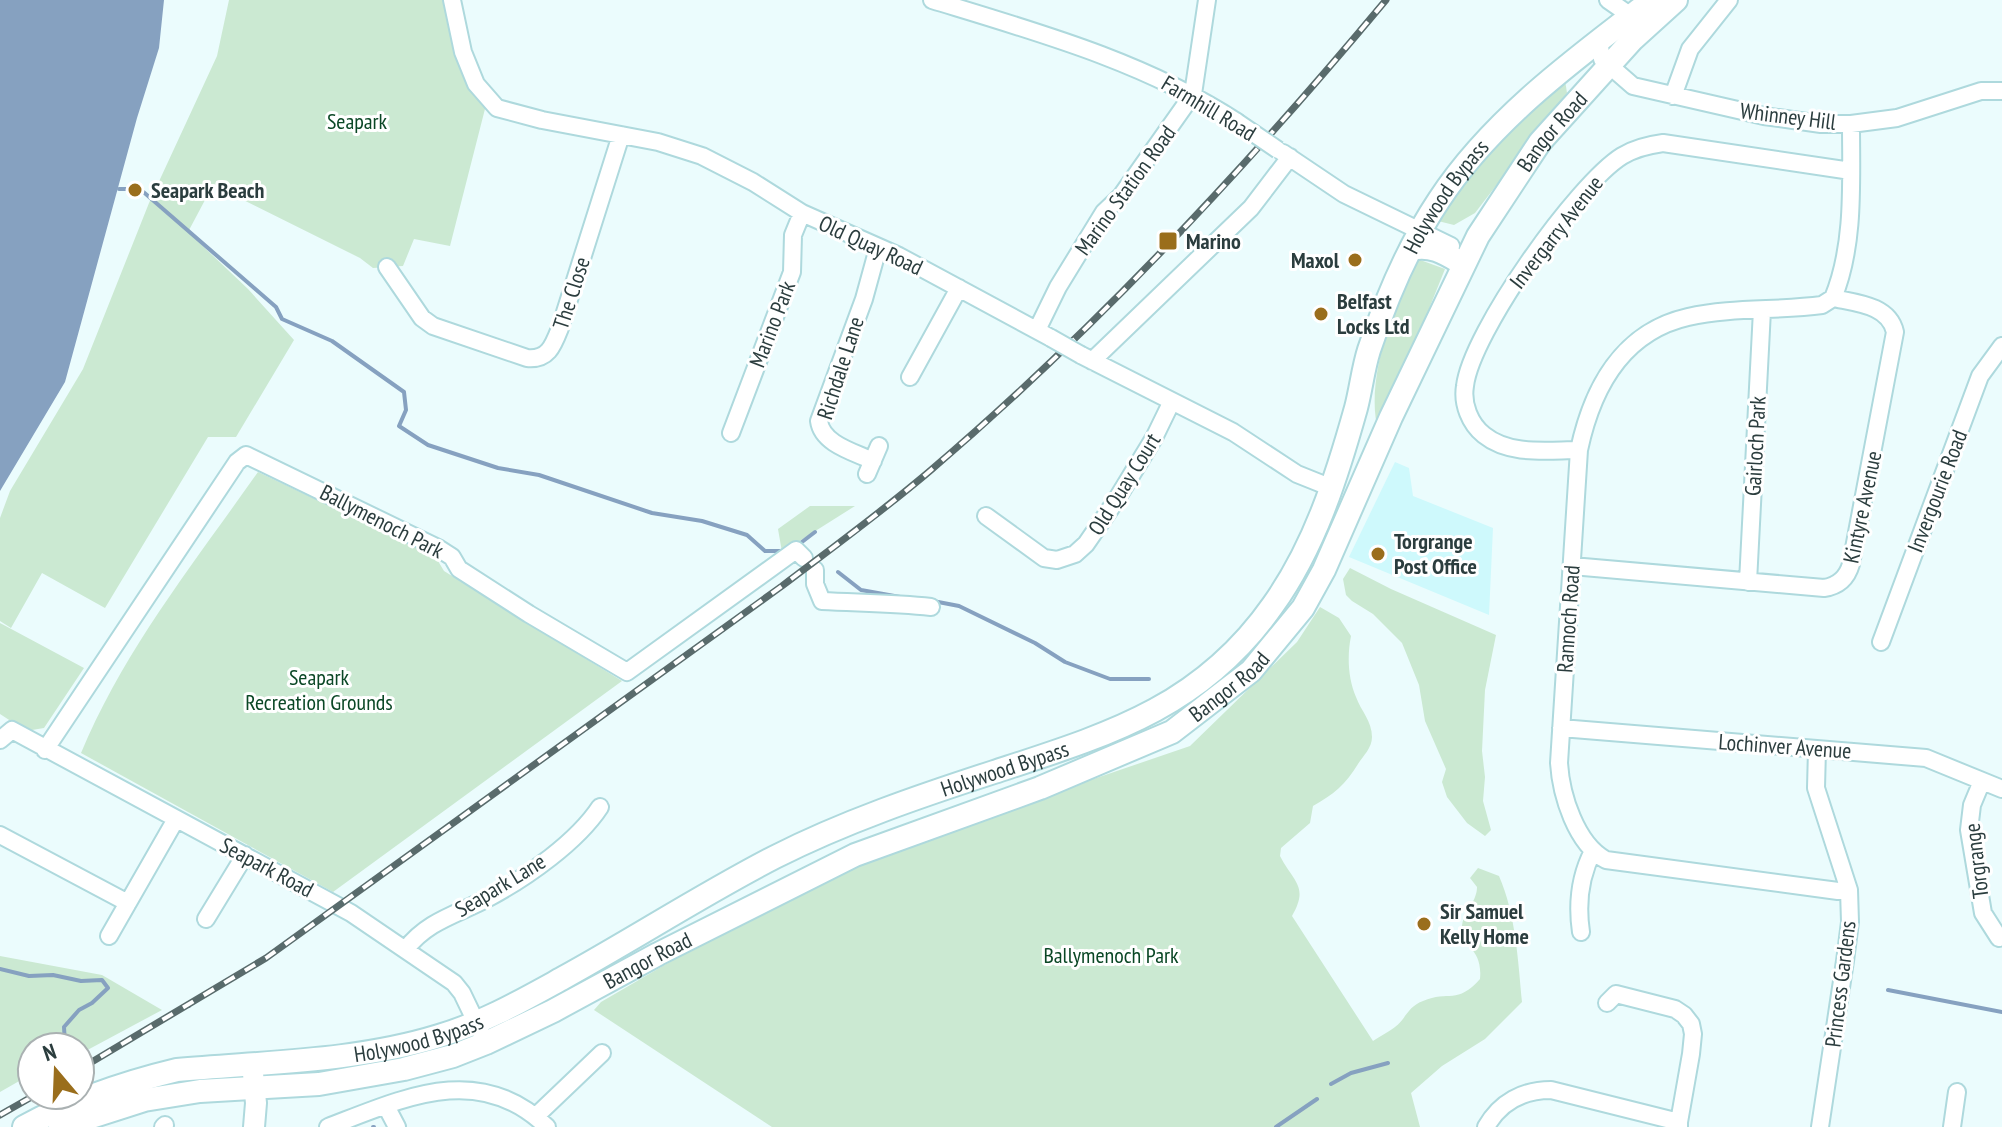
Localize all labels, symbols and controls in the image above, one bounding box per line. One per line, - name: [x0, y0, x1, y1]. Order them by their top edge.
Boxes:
- street label: Farmhill Road: [1157, 69, 1261, 147]
- street label: Bangor Road: [1510, 85, 1593, 177]
- street label: Whinney Hill: [1738, 96, 1838, 136]
- park label: Seapark: [327, 107, 388, 135]
- street label: Marino Station Road: [1068, 120, 1182, 260]
- street label: Holywood Bypass: [1397, 133, 1494, 258]
- street label: Invergarry Avenue: [1503, 170, 1609, 294]
- place label: Seapark Beach: [151, 176, 265, 204]
- marker: Seapark Beach: [126, 181, 144, 199]
- street label: Old Quay Road: [814, 209, 928, 281]
- place label: Marino: [1186, 227, 1241, 255]
- marker: Marino: [1157, 230, 1179, 252]
- place label: Maxol: [1291, 246, 1340, 274]
- marker: Maxol: [1346, 251, 1364, 269]
- street label: The Close: [546, 253, 596, 333]
- street label: Marino Park: [743, 276, 801, 371]
- place label: Belfast Locks Ltd: [1337, 287, 1410, 340]
- marker: Belfast Locks Ltd: [1312, 305, 1330, 323]
- street label: Richdale Lane: [810, 313, 870, 423]
- street label: Gairloch Park: [1738, 395, 1772, 497]
- street label: Invergourie Road: [1901, 426, 1973, 556]
- street label: Old Quay Court: [1082, 428, 1166, 540]
- street label: Kintyre Avenue: [1836, 448, 1888, 566]
- street label: Ballymenoch Park: [315, 478, 449, 564]
- place label: Torgrange Post Office: [1394, 527, 1477, 580]
- marker: Torgrange Post Office: [1369, 545, 1387, 563]
- street label: Rannoch Road: [1550, 564, 1586, 674]
- street label: Bangor Road: [1183, 646, 1275, 728]
- park label: Seapark Recreation Grounds: [245, 663, 393, 716]
- street label: Lochinver Avenue: [1718, 727, 1852, 765]
- street label: Holywood Bypass: [937, 734, 1072, 803]
- street label: Torgrange: [1957, 822, 1995, 900]
- street label: Seapark Road: [215, 831, 319, 903]
- street label: Seapark Lane: [450, 847, 550, 923]
- place label: Sir Samuel Kelly Home: [1440, 897, 1529, 950]
- marker: Sir Samuel Kelly Home: [1415, 915, 1433, 933]
- street label: Princess Gardens: [1818, 919, 1862, 1049]
- street label: Bangor Road: [598, 925, 696, 995]
- park label: Ballymenoch Park: [1043, 941, 1179, 969]
- street label: Holywood Bypass: [352, 1007, 488, 1068]
- north arrow: [16, 1031, 96, 1111]
- text: N: [39, 1037, 60, 1067]

